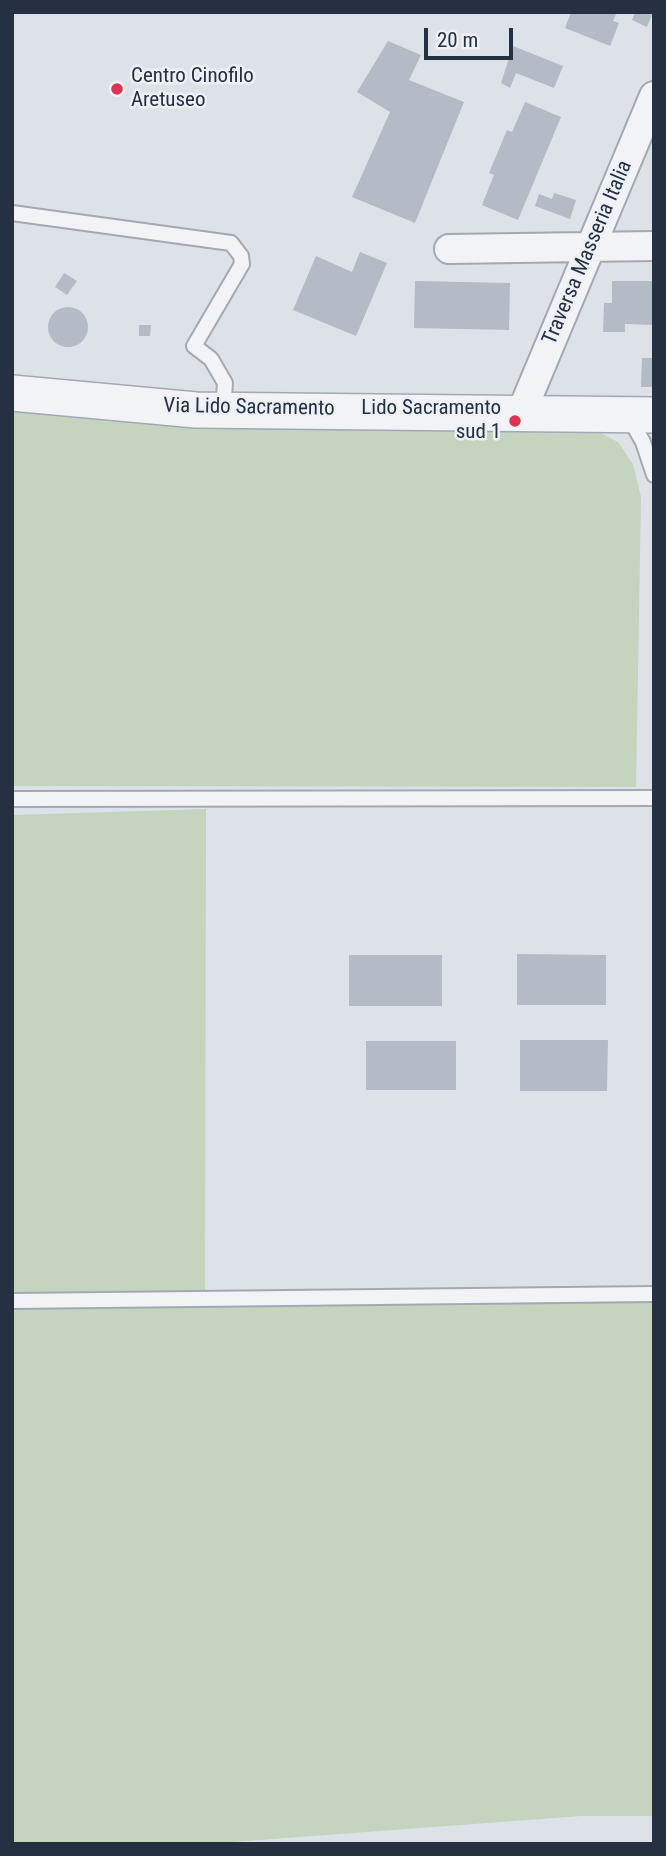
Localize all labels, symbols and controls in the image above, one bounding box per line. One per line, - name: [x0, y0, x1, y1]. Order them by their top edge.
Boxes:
- scale bar: [428, 14, 517, 58]
- text: 20 m: [437, 28, 478, 52]
- place label: Centro Cinofilo Aretuseo: [131, 64, 254, 114]
- marker: Centro Cinofilo Aretuseo: [109, 81, 125, 97]
- street label: Traversa Masseria Italia: [538, 157, 638, 349]
- street label: Via Lido Sacramento: [163, 394, 335, 422]
- place label: Lido Sacramento sud 1: [361, 396, 501, 446]
- marker: Lido Sacramento sud 1: [507, 413, 523, 429]

